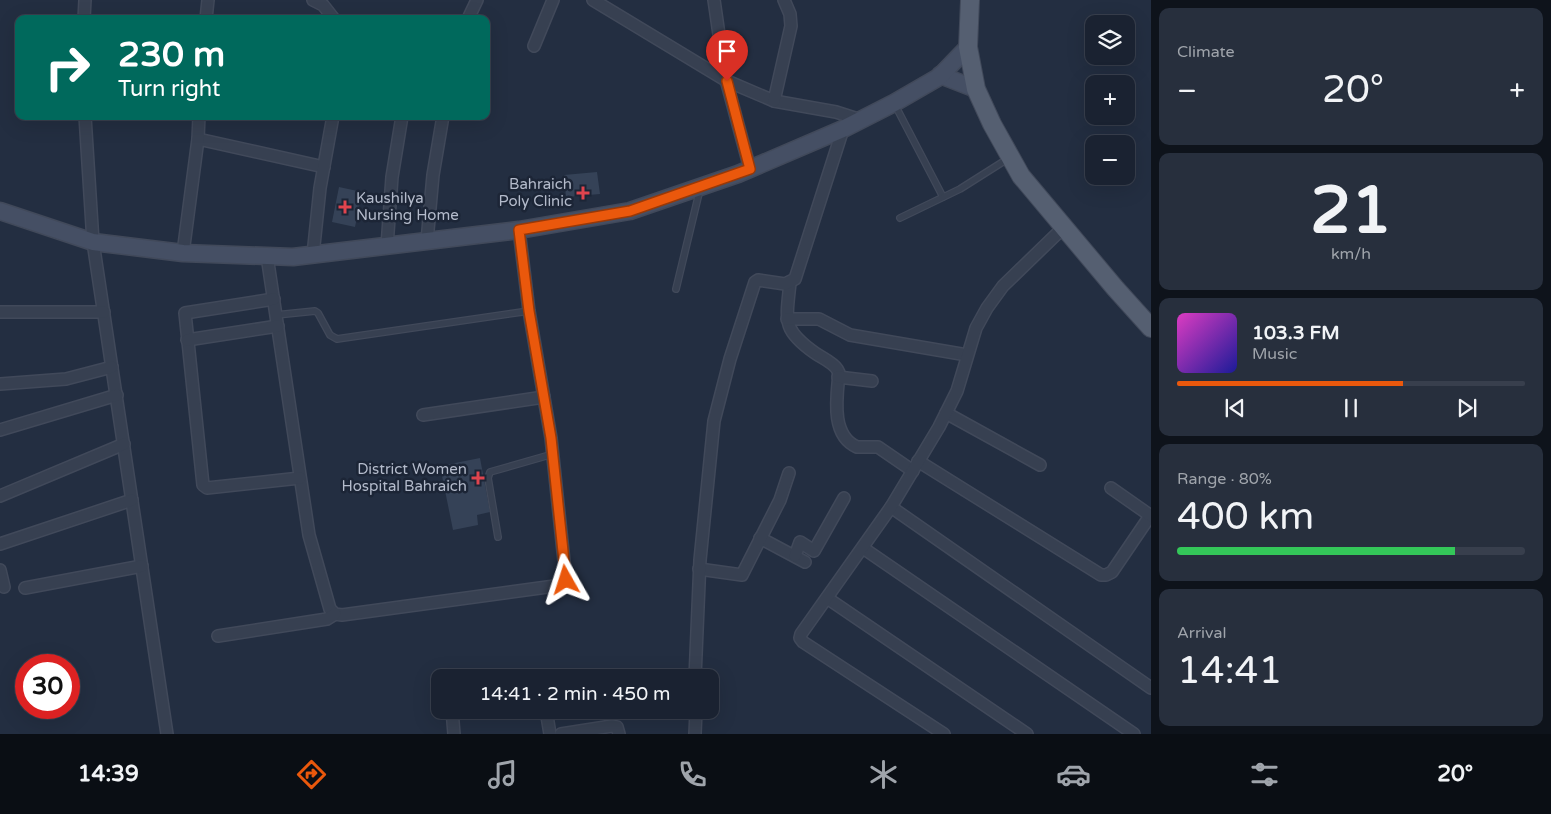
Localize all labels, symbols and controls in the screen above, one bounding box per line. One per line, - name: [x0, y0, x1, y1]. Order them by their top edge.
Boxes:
- map controls: [1085, 15, 1135, 185]
- button: layers: [1085, 15, 1135, 65]
- pin: [706, 30, 748, 81]
- text: 230 m: [118, 34, 225, 76]
- icon: right: [35, 35, 100, 100]
- icon: arrive: [713, 37, 741, 65]
- text: Climate: [1177, 42, 1235, 62]
- text: 20°: [1322, 67, 1384, 113]
- text: −: [1177, 74, 1197, 108]
- text: +: [1509, 74, 1525, 108]
- button: +: [1085, 75, 1135, 125]
- text: Turn right: [118, 76, 220, 102]
- button: −: [1085, 135, 1135, 185]
- text: 21: [1310, 172, 1392, 251]
- place label: Bahraich Poly Clinic: [499, 175, 572, 210]
- marker: Bahraich Poly Clinic: [576, 186, 590, 200]
- place label: Kaushilya Nursing Home: [356, 189, 459, 224]
- marker: Kaushilya Nursing Home: [338, 200, 352, 214]
- text: km/h: [1331, 244, 1371, 264]
- text: 103.3 FM: [1252, 322, 1340, 344]
- text: Music: [1252, 344, 1297, 364]
- icon: previous: [1221, 394, 1249, 422]
- icon: pause: [1337, 394, 1365, 422]
- icon: next: [1453, 394, 1481, 422]
- place label: District Women Hospital Bahraich: [342, 460, 467, 495]
- text: Range · 80%: [1177, 469, 1272, 489]
- marker: District Women Hospital Bahraich: [471, 471, 485, 485]
- text: 400 km: [1177, 494, 1314, 540]
- position arrow: [539, 553, 591, 605]
- text: Arrival: [1177, 623, 1226, 643]
- text: 14:41: [1177, 648, 1282, 694]
- speed limit sign: 30: [15, 654, 80, 719]
- text: 14:41 · 2 min · 450 m: [479, 683, 671, 705]
- icon: directions: [294, 757, 329, 792]
- icon: music: [485, 757, 520, 792]
- icon: phone: [675, 757, 710, 792]
- icon: climate: [866, 757, 901, 792]
- icon: car: [1056, 757, 1091, 792]
- icon: filters: [1247, 757, 1282, 792]
- text: 14:39: [78, 761, 139, 787]
- text: 20°: [1437, 761, 1473, 787]

